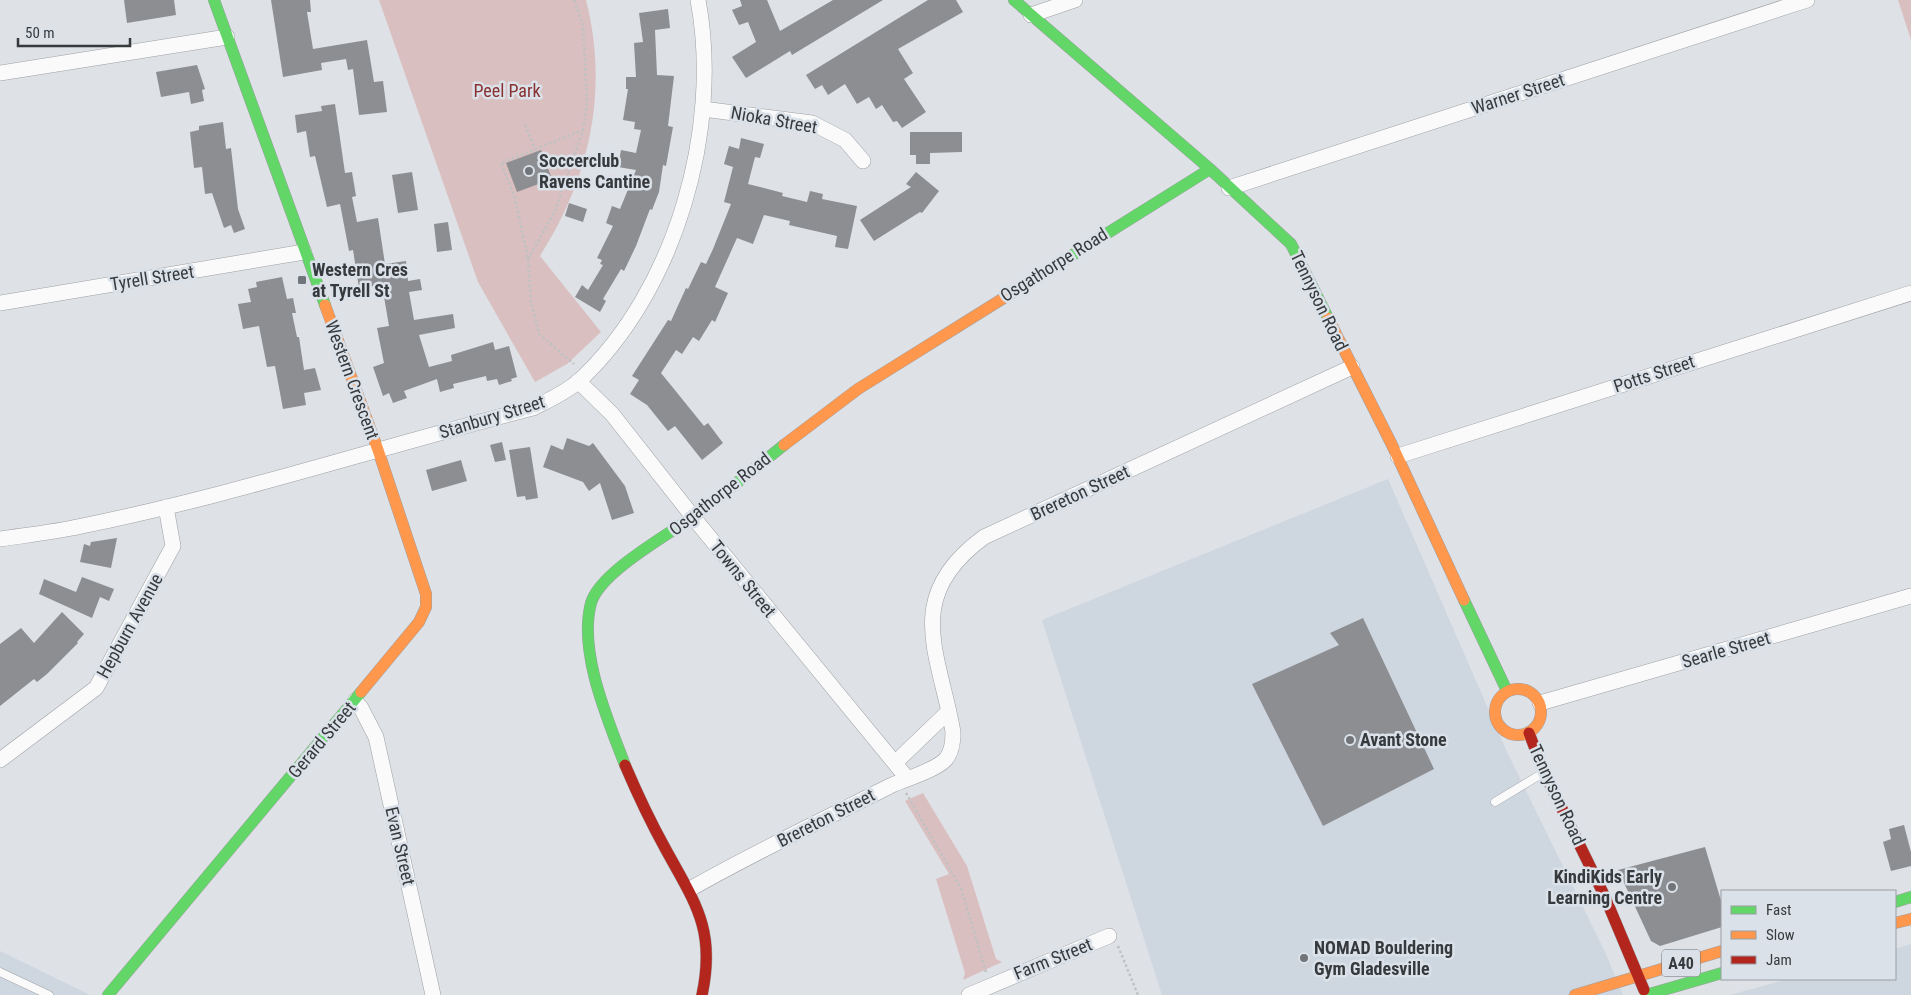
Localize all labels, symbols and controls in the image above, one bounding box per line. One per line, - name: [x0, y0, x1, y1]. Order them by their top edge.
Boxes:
- scale bar: [18, 15, 130, 47]
- text: 50 m: [25, 24, 55, 42]
- street label: Warner Street: [1469, 69, 1567, 118]
- park label: Peel Park: [473, 80, 541, 101]
- street label: Nioka Street: [729, 102, 819, 137]
- place label: Soccerclub Ravens Cantine: [539, 150, 651, 192]
- marker: Soccerclub Ravens Cantine: [523, 165, 535, 177]
- street label: Osgathorpe Road: [996, 223, 1111, 306]
- street label: Tennyson Road: [1286, 248, 1353, 354]
- place label: Western Cres at Tyrell St: [312, 259, 408, 301]
- street label: Tyrell Street: [109, 261, 195, 294]
- marker: Western Cres at Tyrell St: [296, 274, 308, 286]
- street label: Western Crescent: [321, 317, 384, 442]
- street label: Potts Street: [1611, 351, 1697, 397]
- street label: Stanbury Street: [437, 391, 547, 443]
- street label: Osgathorpe Road: [665, 448, 774, 540]
- street label: Brereton Street: [1027, 461, 1133, 525]
- street label: Towns Street: [706, 536, 781, 621]
- street label: Hepburn Avenue: [92, 570, 167, 682]
- street label: Searle Street: [1679, 627, 1772, 672]
- street label: Gerard Street: [284, 697, 360, 782]
- place label: Avant Stone: [1360, 729, 1447, 750]
- marker: Avant Stone: [1344, 734, 1356, 746]
- street label: Tennyson Road: [1525, 741, 1590, 848]
- street label: Brereton Street: [774, 784, 878, 851]
- street label: Evan Street: [381, 805, 420, 887]
- place label: KindiKids Early Learning Centre: [1547, 866, 1662, 908]
- marker: KindiKids Early Learning Centre: [1666, 881, 1678, 893]
- legend: [1721, 890, 1896, 980]
- text: Fast: [1766, 901, 1791, 919]
- text: Slow: [1766, 926, 1795, 944]
- street label: Farm Street: [1011, 933, 1095, 984]
- place label: NOMAD Bouldering Gym Gladesville: [1314, 937, 1453, 979]
- road number: A40: [1662, 950, 1700, 976]
- text: Jam: [1766, 951, 1792, 969]
- marker: NOMAD Bouldering Gym Gladesville: [1298, 952, 1310, 964]

